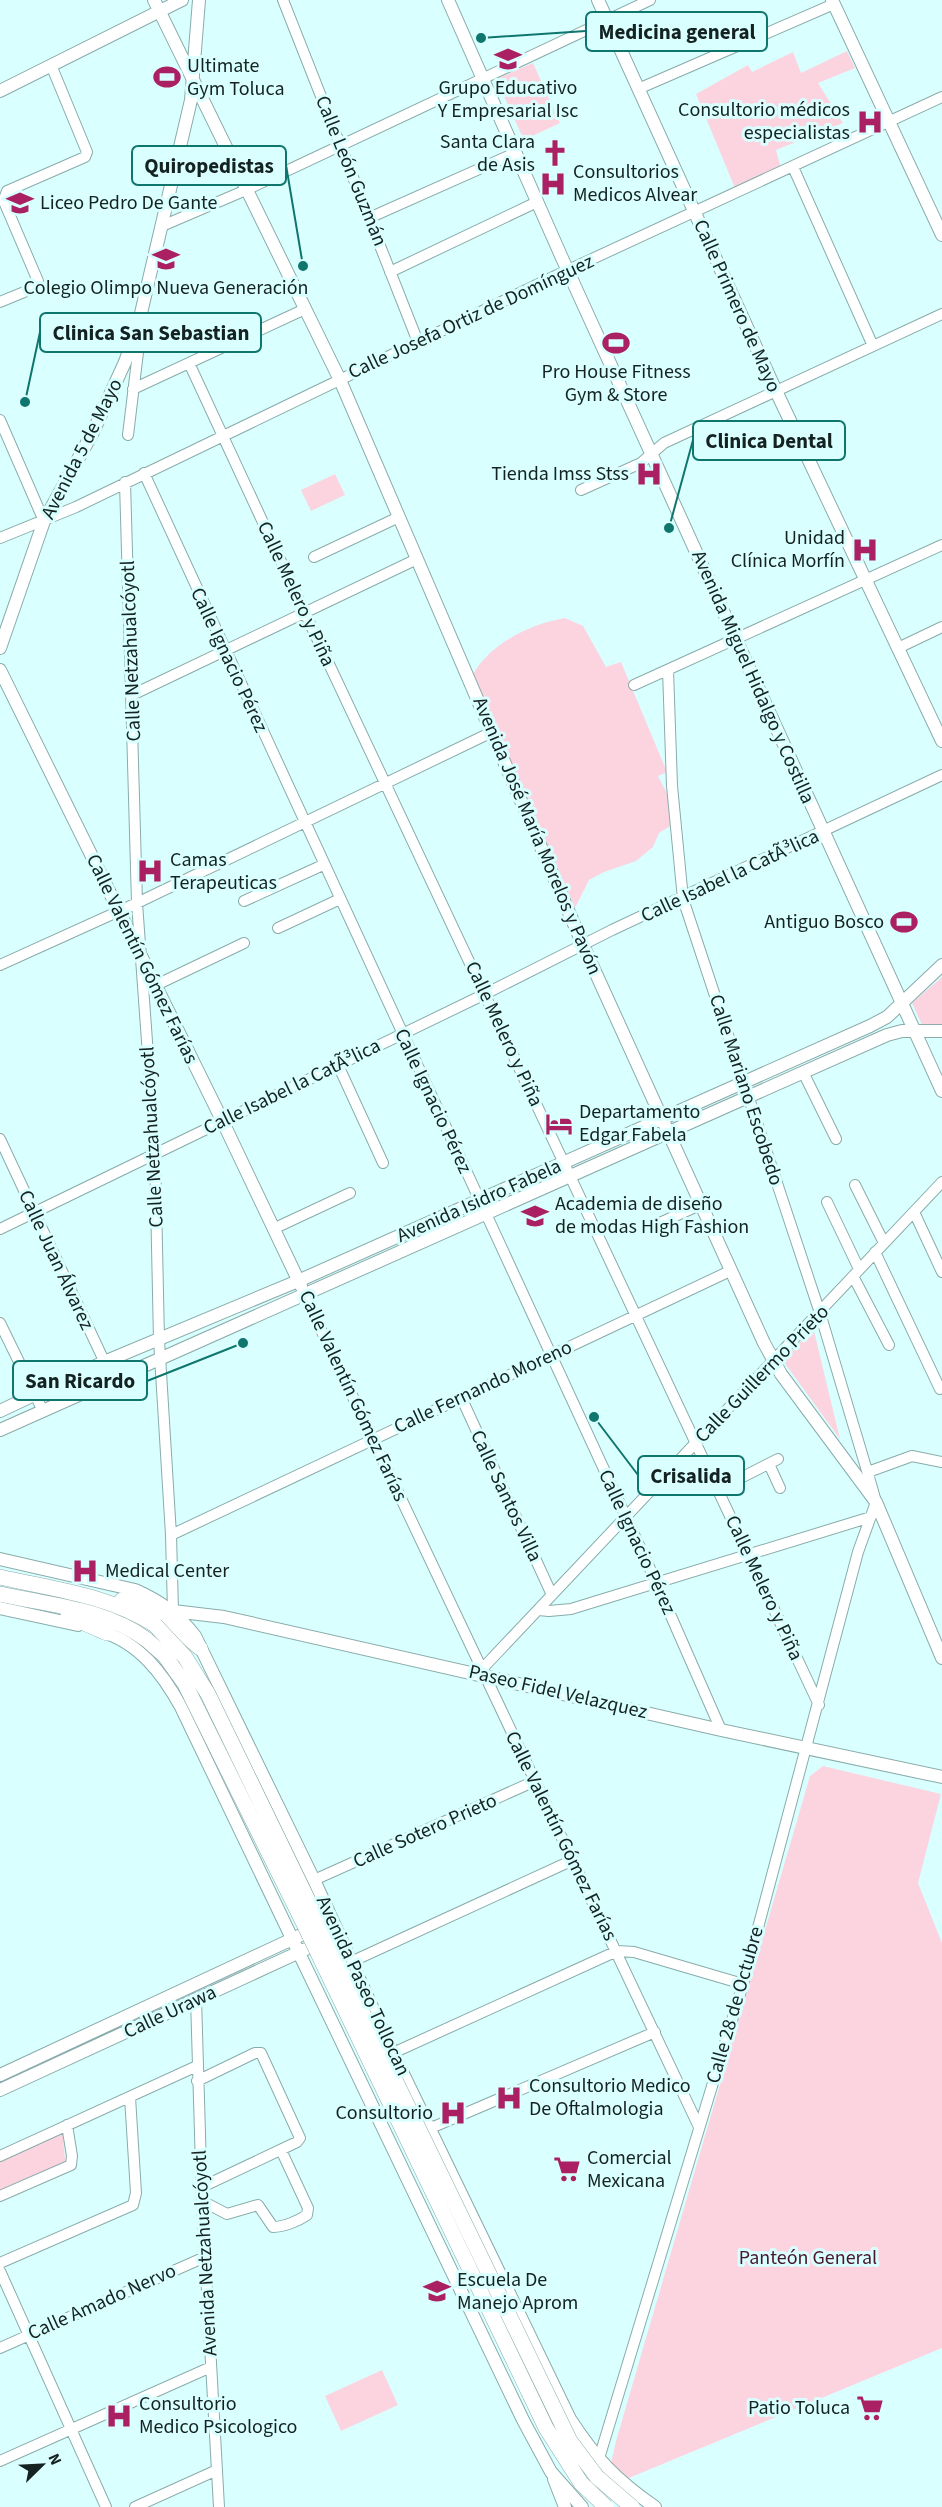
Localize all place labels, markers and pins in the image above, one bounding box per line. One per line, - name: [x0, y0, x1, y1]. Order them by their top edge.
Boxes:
- callout: Medicina general: [586, 12, 767, 51]
- school or university icon: Grupo Educativo Y Empresarial Isc: [493, 44, 523, 74]
- place label: Ultimate Gym Toluca: [187, 52, 284, 103]
- sports icon: Ultimate Gym Toluca: [152, 62, 182, 92]
- place label: Grupo Educativo Y Empresarial Isc: [437, 74, 578, 125]
- place label: Consultorio médicos especialistas: [678, 96, 850, 147]
- hospital icon: Consultorio médicos especialistas: [855, 107, 885, 137]
- place label: Santa Clara de Asis: [440, 128, 535, 179]
- church icon: Santa Clara de Asis: [540, 138, 570, 168]
- callout: Quiropedistas: [132, 146, 286, 185]
- place label: Consultorios Medicos Alvear: [573, 158, 697, 209]
- hospital icon: Consultorios Medicos Alvear: [538, 169, 568, 199]
- school or university icon: Liceo Pedro De Gante: [5, 188, 35, 218]
- place label: Liceo Pedro De Gante: [40, 189, 218, 217]
- school or university icon: Colegio Olimpo Nueva Generación: [151, 244, 181, 274]
- place label: Colegio Olimpo Nueva Generación: [23, 274, 309, 302]
- callout: Clinica San Sebastian: [40, 313, 261, 352]
- sports icon: Pro House Fitness Gym & Store: [601, 328, 631, 358]
- place label: Pro House Fitness Gym & Store: [541, 358, 691, 409]
- callout: Clinica Dental: [693, 421, 845, 460]
- hospital icon: Tienda Imss Stss: [634, 459, 664, 489]
- place label: Tienda Imss Stss: [491, 460, 629, 488]
- place label: Unidad Clínica Morfín: [731, 524, 845, 575]
- hospital icon: Unidad Clínica Morfín: [850, 535, 880, 565]
- place label: Camas Terapeuticas: [170, 846, 277, 897]
- hospital icon: Camas Terapeuticas: [135, 856, 165, 886]
- sports icon: Antiguo Bosco: [889, 907, 919, 937]
- place label: Antiguo Bosco: [764, 908, 884, 936]
- place label: Departamento Edgar Fabela: [579, 1098, 700, 1149]
- hotel icon: Departamento Edgar Fabela: [544, 1109, 574, 1139]
- place label: Academia de diseño de modas High Fashion: [555, 1190, 749, 1241]
- school or university icon: Academia de diseño de modas High Fashion: [520, 1201, 550, 1231]
- callout: San Ricardo: [13, 1361, 147, 1400]
- callout: Crisalida: [638, 1456, 744, 1495]
- hospital icon: Medical Center: [70, 1556, 100, 1586]
- place label: Medical Center: [105, 1557, 229, 1585]
- place label: Consultorio Medico De Oftalmologia: [529, 2072, 691, 2123]
- hospital icon: Consultorio Medico De Oftalmologia: [494, 2083, 524, 2113]
- hospital icon: Consultorio: [438, 2098, 468, 2128]
- place label: Consultorio: [335, 2099, 433, 2127]
- place label: Comercial Mexicana: [587, 2144, 672, 2195]
- supermarket icon: Comercial Mexicana: [552, 2154, 582, 2184]
- place label: Escuela De Manejo Aprom: [457, 2266, 578, 2317]
- school or university icon: Escuela De Manejo Aprom: [422, 2276, 452, 2306]
- place label: Consultorio Medico Psicologico: [139, 2390, 297, 2441]
- supermarket icon: Patio Toluca: [855, 2393, 885, 2423]
- place label: Patio Toluca: [748, 2394, 850, 2422]
- hospital icon: Consultorio Medico Psicologico: [104, 2401, 134, 2431]

